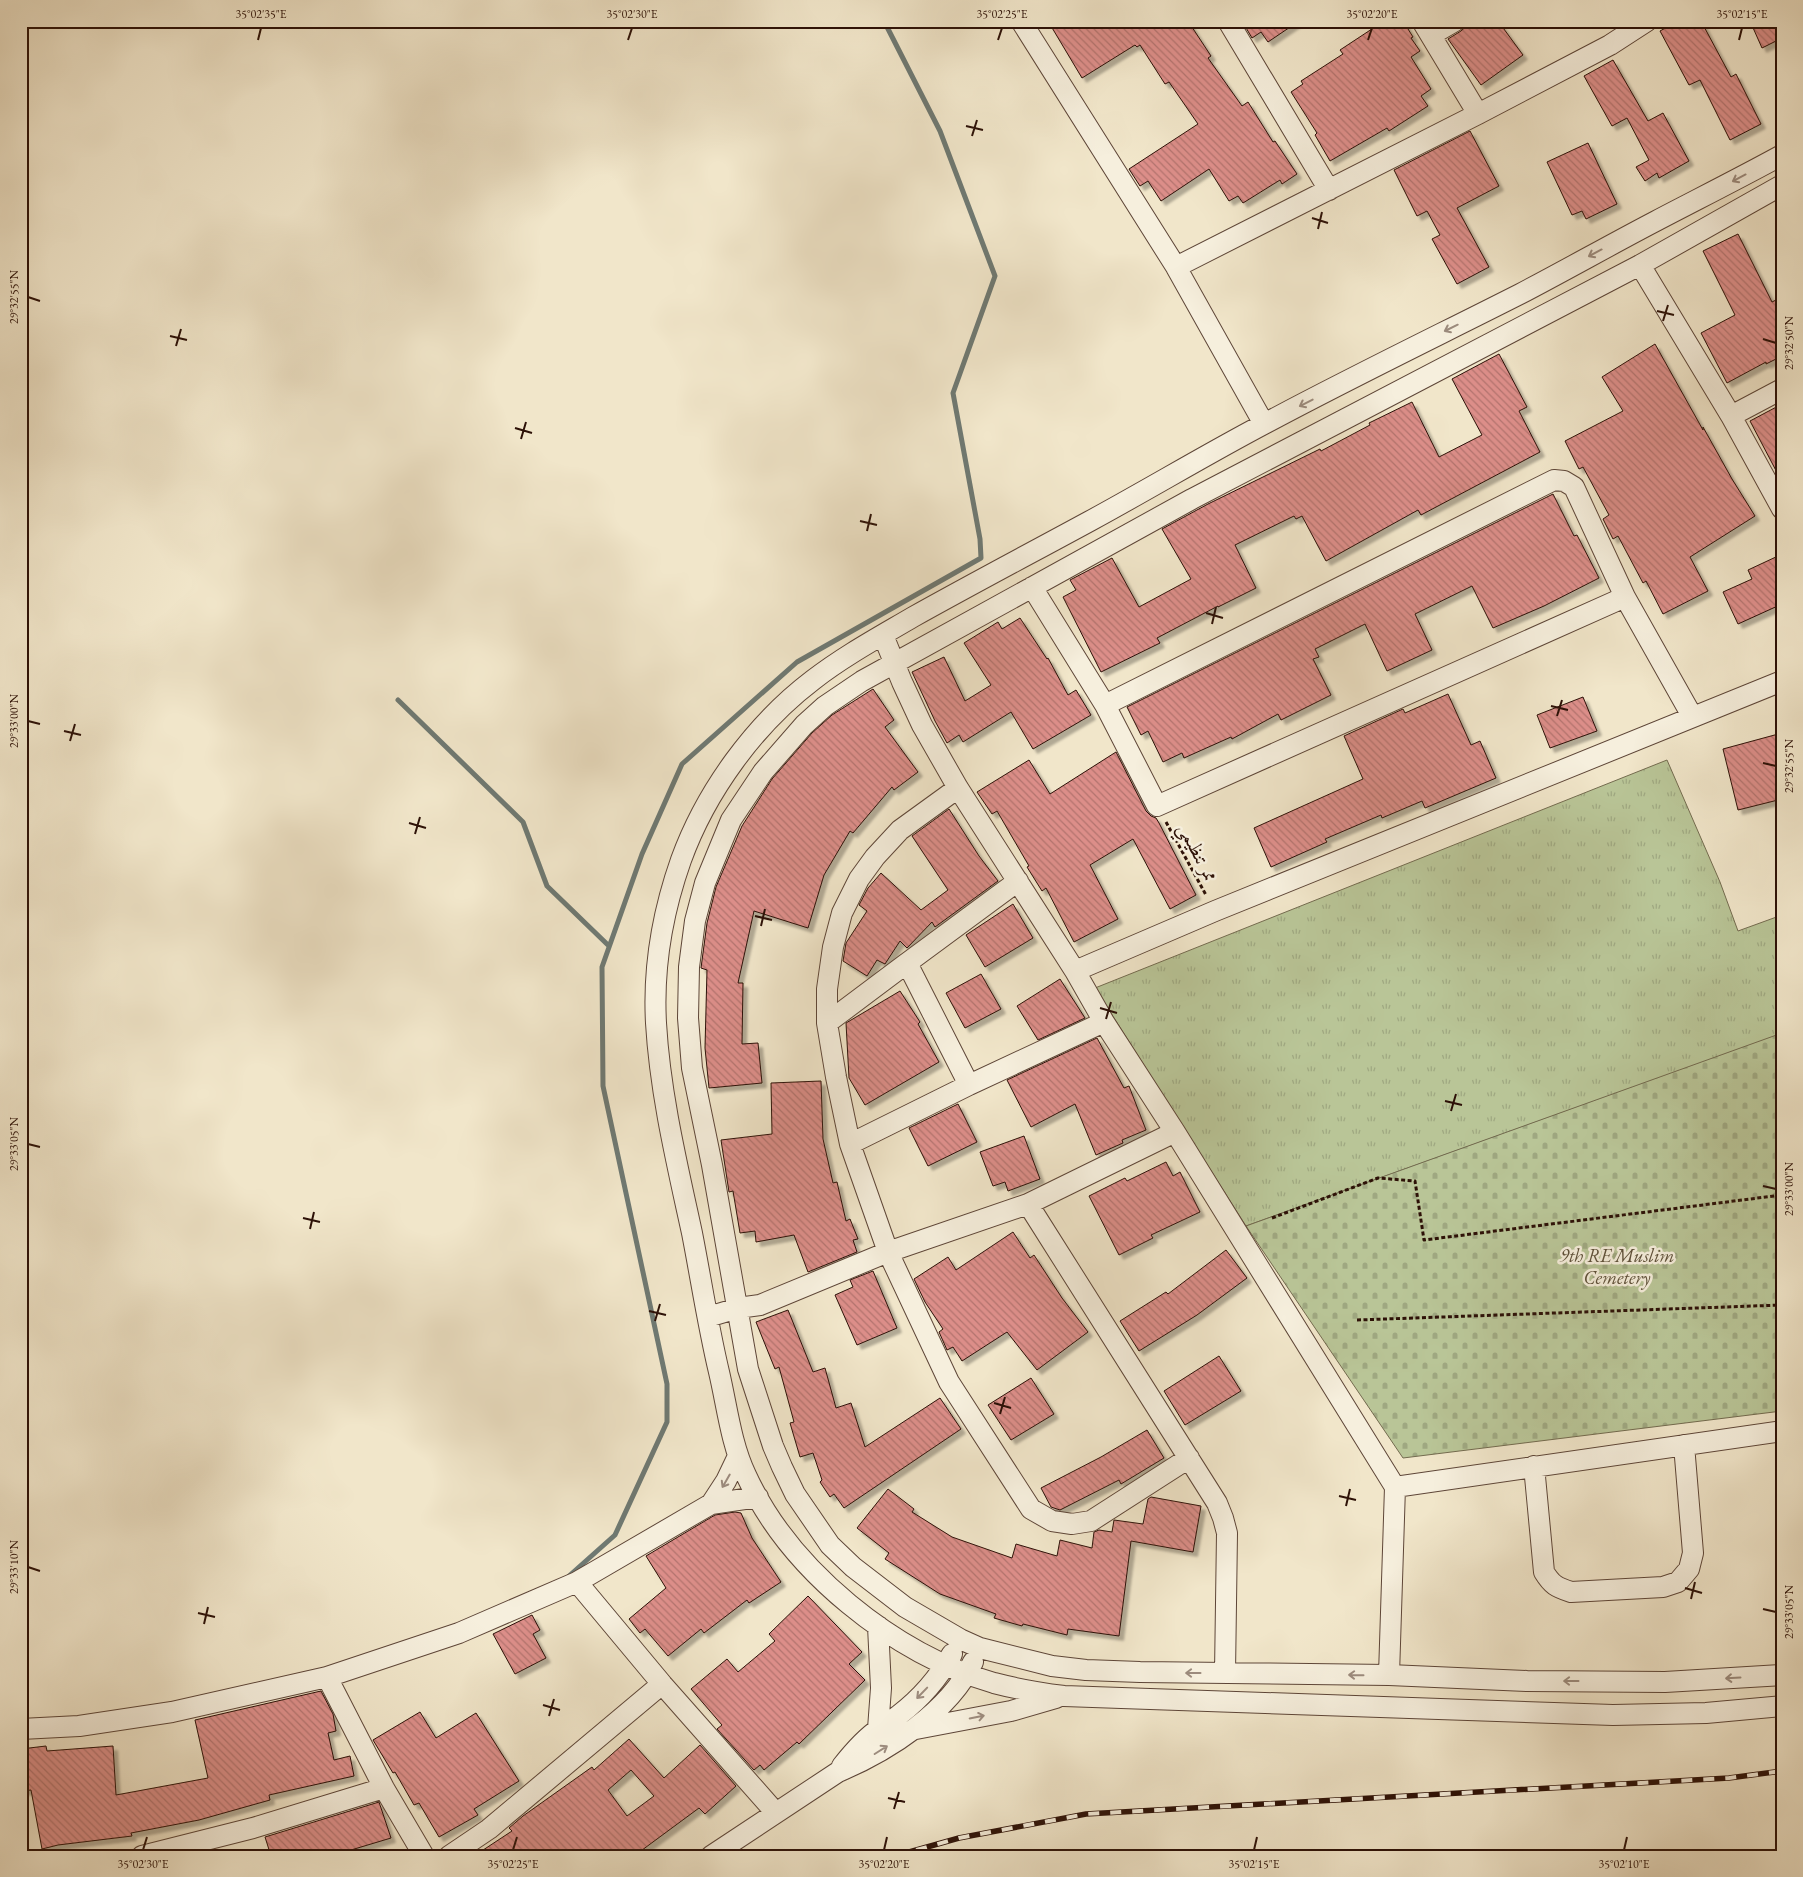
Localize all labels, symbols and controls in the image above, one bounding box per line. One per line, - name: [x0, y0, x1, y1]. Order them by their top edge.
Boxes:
- text: 35°02'35"E: [235, 6, 287, 22]
- text: 35°02'30"E: [606, 6, 658, 22]
- text: 35°02'25"E: [976, 6, 1028, 22]
- text: 35°02'20"E: [1346, 6, 1398, 22]
- text: 35°02'15"E: [1716, 6, 1768, 22]
- one-way arrow: [1732, 174, 1747, 183]
- one-way arrow: [1588, 249, 1603, 258]
- text: 29°32'55"N: [6, 270, 22, 324]
- text: 29°32'50"N: [1781, 316, 1797, 370]
- one-way arrow: [1444, 324, 1459, 333]
- one-way arrow: [1299, 399, 1314, 408]
- text: 29°33'00"N: [6, 694, 22, 748]
- text: 29°32'55"N: [1781, 739, 1797, 793]
- street label: ممر تنظيمي: [1167, 818, 1224, 889]
- text: 29°33'05"N: [6, 1117, 22, 1171]
- text: 29°33'00"N: [1781, 1162, 1797, 1216]
- park label: 9th RE Muslim Cemetery: [1559, 1243, 1674, 1290]
- one-way arrow: [720, 1473, 730, 1487]
- text: 29°33'10"N: [6, 1540, 22, 1594]
- text: 29°33'05"N: [1781, 1585, 1797, 1639]
- one-way arrow: [1186, 1668, 1202, 1678]
- one-way arrow: [1348, 1670, 1364, 1679]
- one-way arrow: [1725, 1674, 1741, 1683]
- one-way arrow: [1563, 1676, 1579, 1686]
- one-way arrow: [916, 1687, 928, 1700]
- one-way arrow: [969, 1712, 985, 1722]
- one-way arrow: [874, 1744, 888, 1755]
- text: 35°02'30"E: [117, 1856, 169, 1872]
- text: 35°02'25"E: [487, 1856, 539, 1872]
- text: 35°02'20"E: [858, 1856, 910, 1872]
- text: 35°02'15"E: [1228, 1856, 1280, 1872]
- text: 35°02'10"E: [1598, 1856, 1650, 1872]

